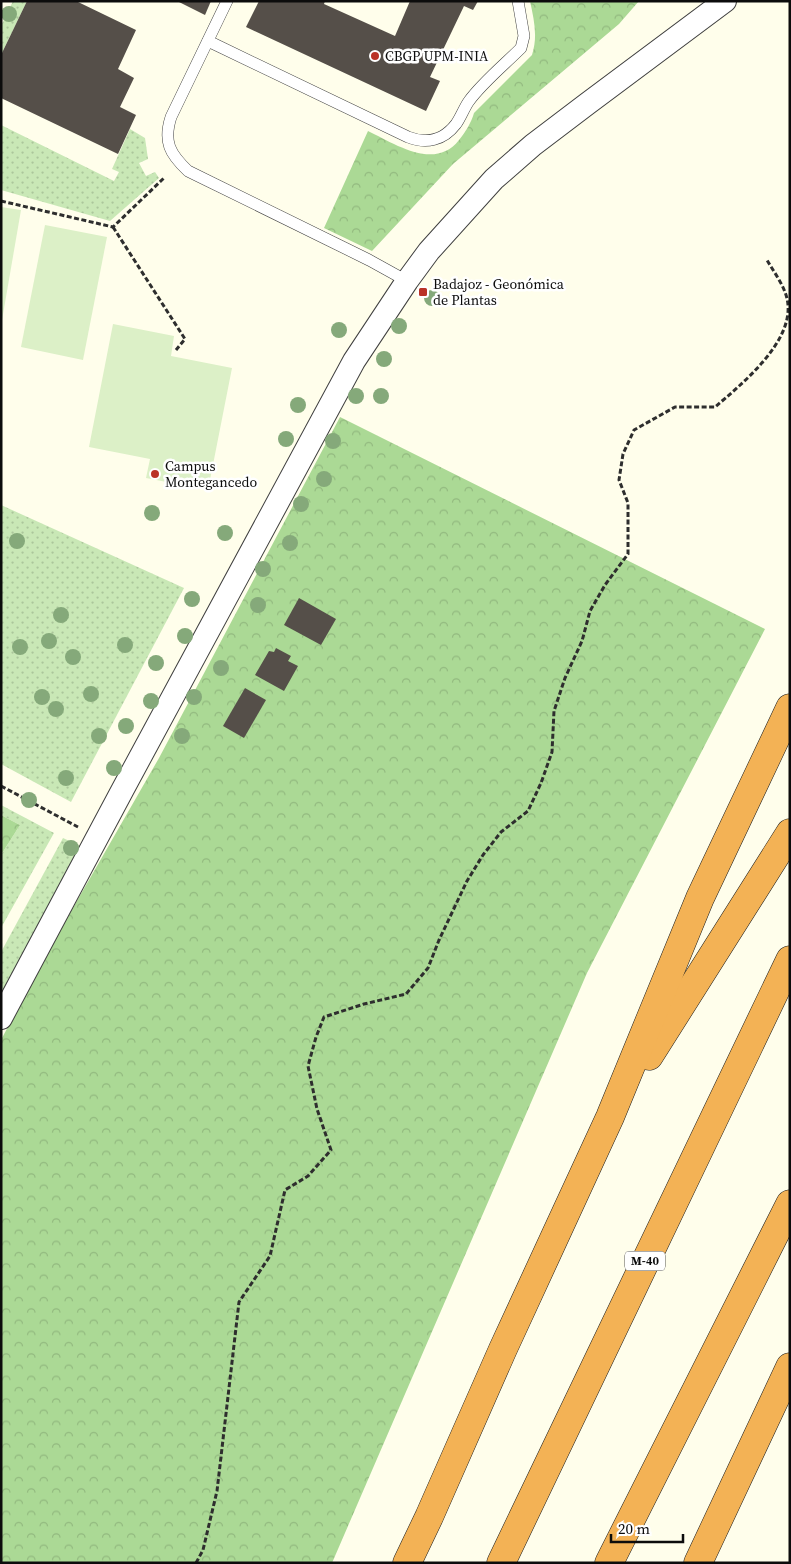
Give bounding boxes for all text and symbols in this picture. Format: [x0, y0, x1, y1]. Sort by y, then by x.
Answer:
place label: CBGP UPM-INIA [385, 46, 489, 66]
marker: CBGP UPM-INIA [369, 50, 381, 62]
place label: Badajoz - Geonómica de Plantas [433, 274, 565, 310]
marker: Badajoz - Geonómica de Plantas [417, 286, 429, 298]
place label: Campus Montegancedo [165, 456, 258, 492]
marker: Campus Montegancedo [149, 468, 161, 480]
road number: M-40 [625, 1252, 665, 1270]
scale bar [611, 1512, 684, 1544]
text: 20 m [618, 1518, 650, 1539]

